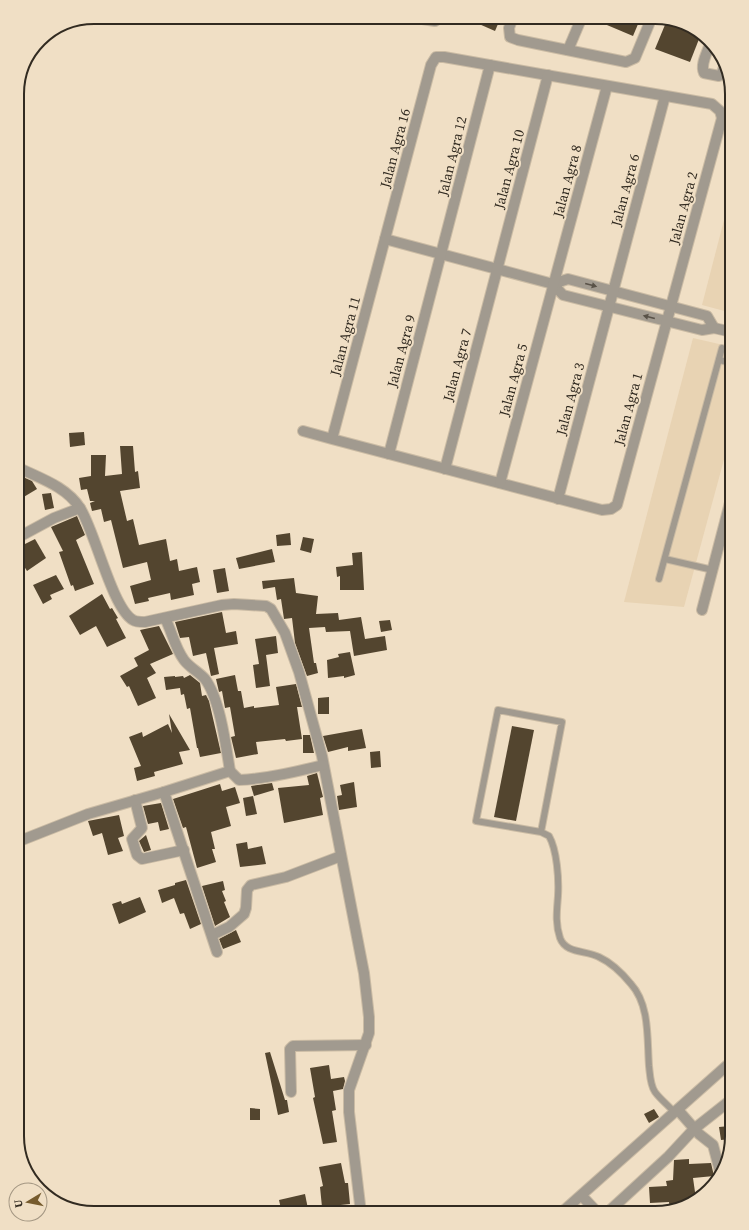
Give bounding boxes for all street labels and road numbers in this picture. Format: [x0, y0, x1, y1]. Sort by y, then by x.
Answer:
street label: Jalan Agra 16 [375, 106, 415, 191]
street label: Jalan Agra 12 [432, 114, 472, 199]
street label: Jalan Agra 10 [489, 127, 529, 212]
street label: Jalan Agra 8 [547, 142, 586, 221]
street label: Jalan Agra 6 [605, 151, 644, 230]
street label: Jalan Agra 2 [663, 169, 702, 248]
street label: Jalan Agra 11 [325, 294, 365, 379]
street label: Jalan Agra 9 [381, 312, 420, 391]
street label: Jalan Agra 7 [437, 326, 476, 405]
street label: Jalan Agra 5 [493, 341, 532, 420]
street label: Jalan Agra 3 [550, 360, 589, 439]
street label: Jalan Agra 1 [608, 370, 647, 449]

